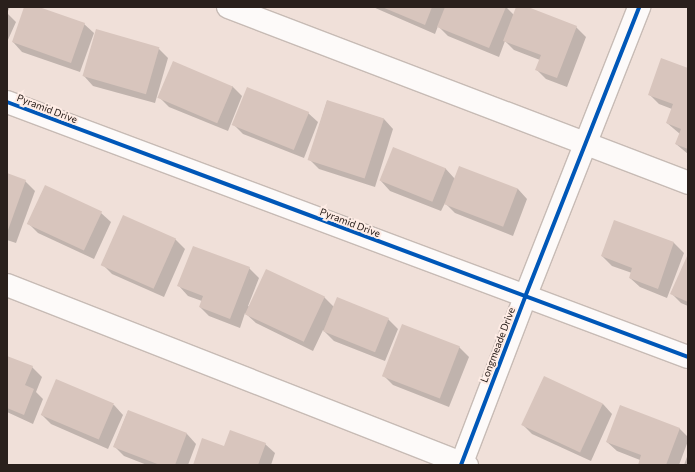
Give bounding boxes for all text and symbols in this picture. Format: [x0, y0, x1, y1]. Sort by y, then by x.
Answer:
street label: Pyramid Drive [15, 92, 79, 126]
street label: Pyramid Drive [318, 206, 382, 240]
street label: Longmeade Drive [478, 306, 518, 384]

